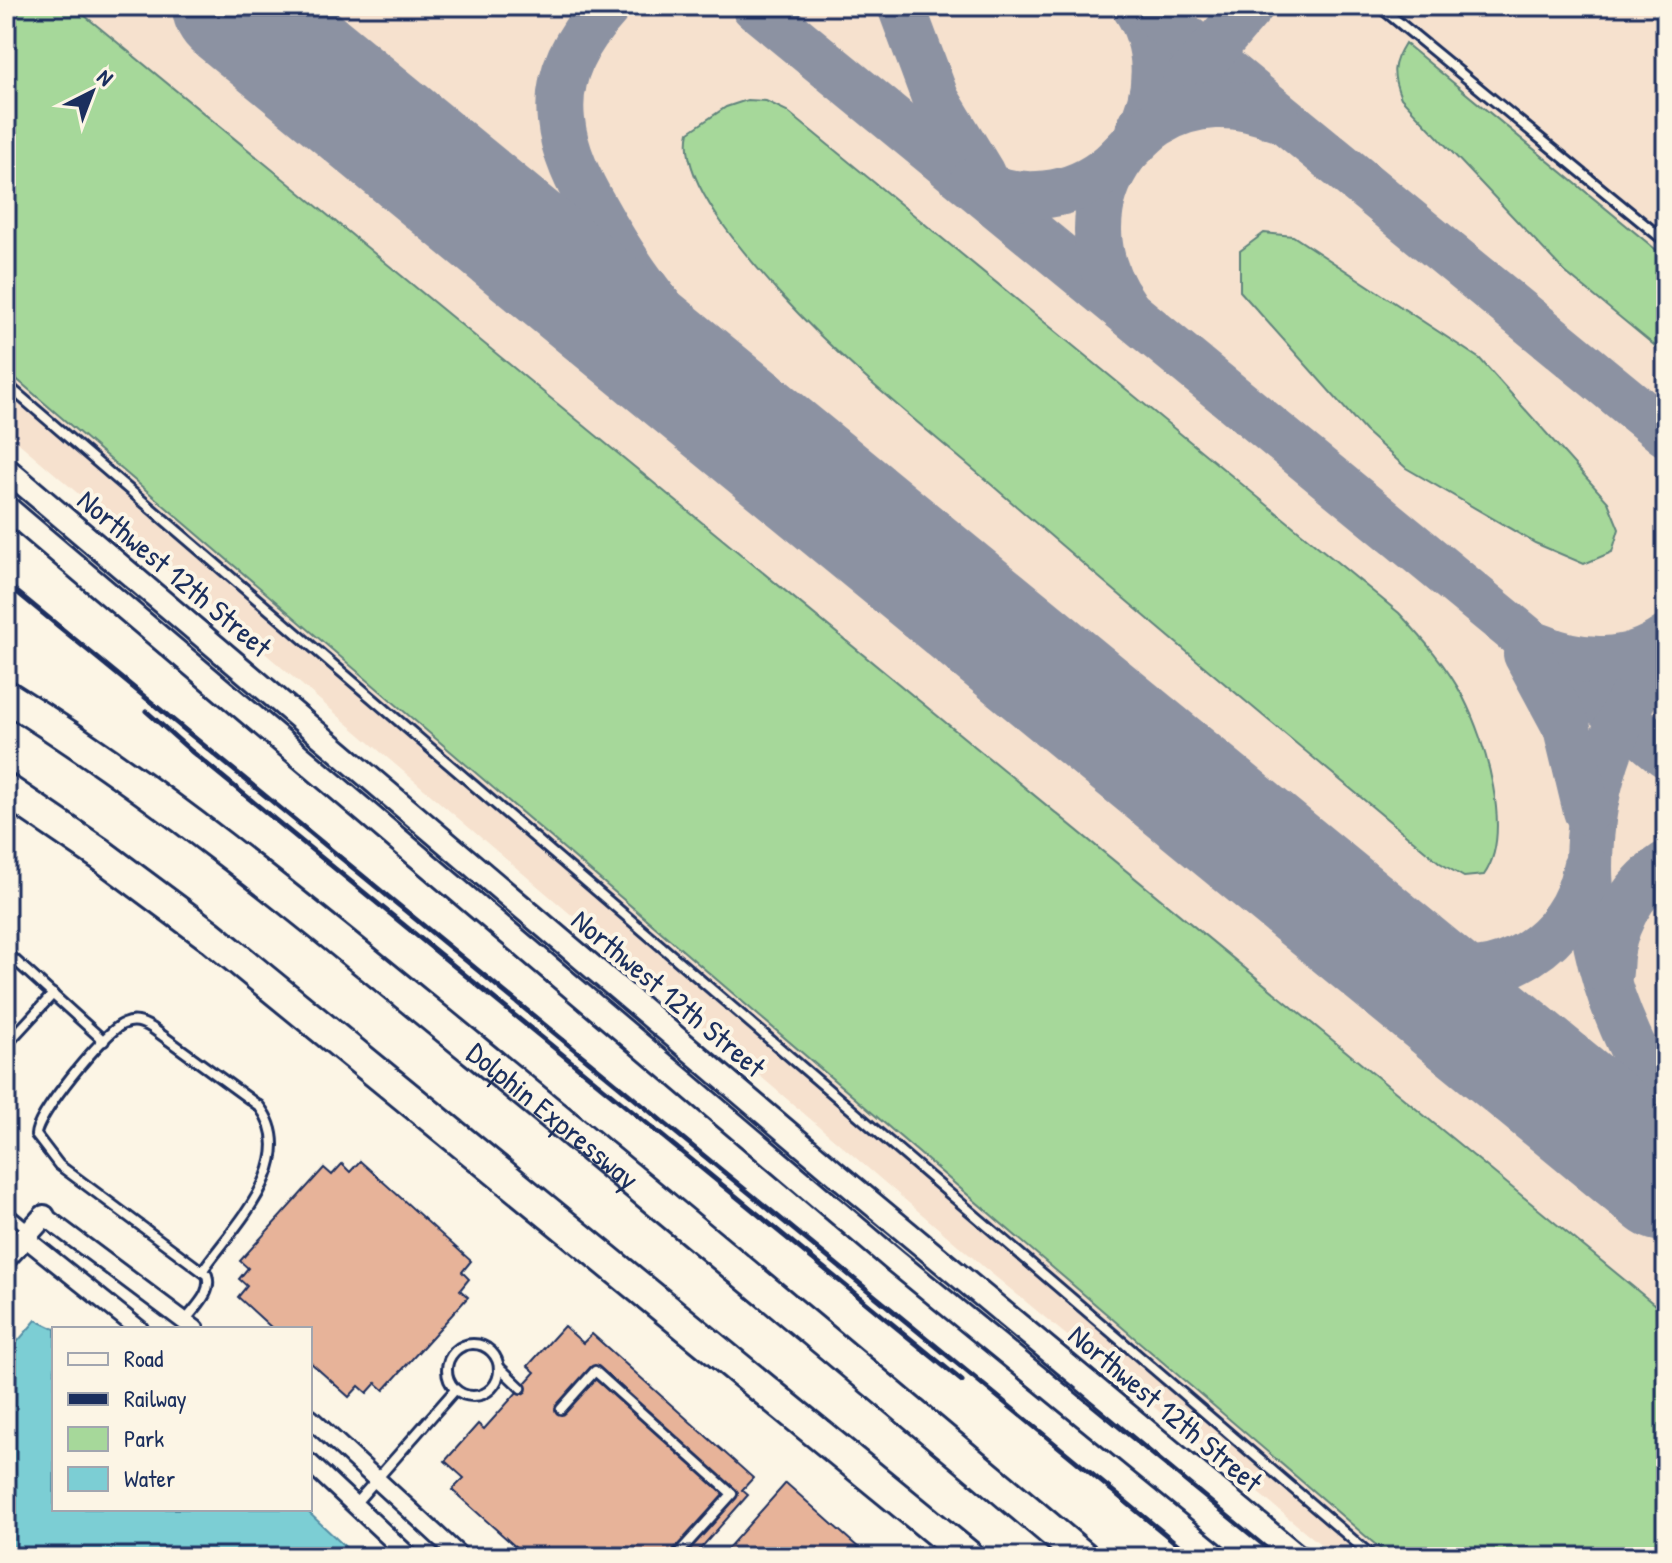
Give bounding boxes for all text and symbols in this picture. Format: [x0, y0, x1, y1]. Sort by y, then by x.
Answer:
north arrow [52, 52, 132, 132]
text: N [91, 62, 120, 92]
street label: Northwest 12th Street [70, 480, 281, 666]
street label: Northwest 12th Street [564, 900, 775, 1086]
street label: Dolphin Expressway [459, 1033, 648, 1198]
street label: Northwest 12th Street [1061, 1315, 1272, 1501]
legend [52, 1327, 312, 1511]
text: Road [124, 1342, 163, 1374]
text: Railway [124, 1382, 187, 1414]
text: Park [124, 1422, 164, 1454]
text: Water [124, 1462, 175, 1494]

